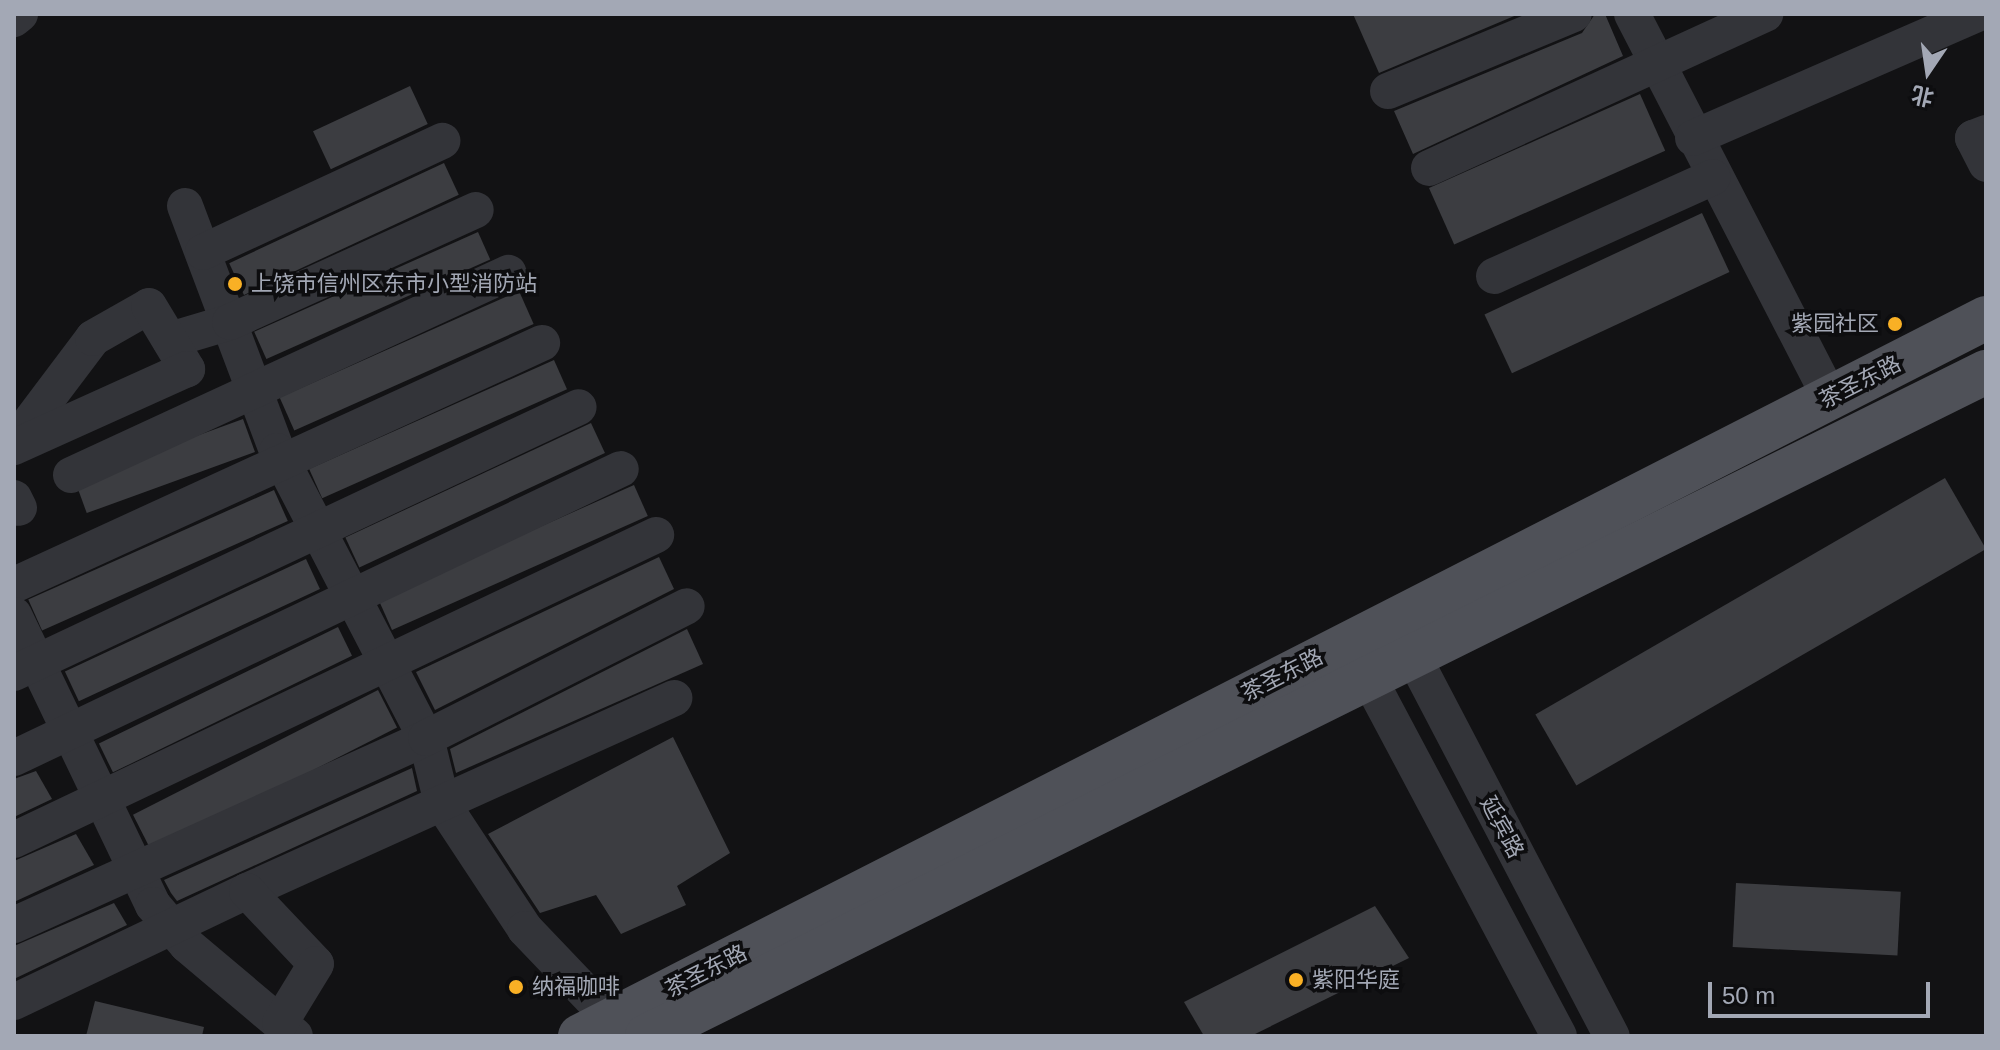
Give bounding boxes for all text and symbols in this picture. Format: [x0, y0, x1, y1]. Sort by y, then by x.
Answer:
north arrow [1888, 32, 1968, 112]
text: 北 [1909, 81, 1936, 111]
place label: 上饶市信州区东市小型消防站 [251, 271, 537, 297]
marker: 上饶市信州区东市小型消防站 [226, 275, 244, 293]
place label: 紫园社区 [1791, 311, 1879, 337]
marker: 紫园社区 [1886, 315, 1904, 333]
street label: 茶圣东路 [1815, 350, 1905, 414]
street label: 茶圣东路 [1237, 643, 1327, 707]
street label: 延宾路 [1475, 792, 1529, 862]
street label: 茶圣东路 [661, 939, 751, 1003]
scale bar [1712, 966, 1934, 1016]
place label: 紫阳华庭 [1312, 967, 1400, 993]
marker: 紫阳华庭 [1287, 971, 1305, 989]
place label: 纳福咖啡 [532, 974, 620, 1000]
marker: 纳福咖啡 [507, 978, 525, 996]
text: 50 m [1722, 982, 1775, 1009]

